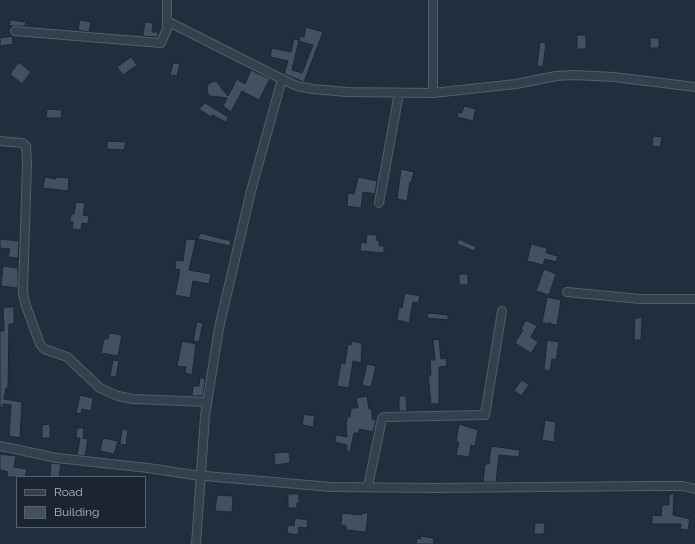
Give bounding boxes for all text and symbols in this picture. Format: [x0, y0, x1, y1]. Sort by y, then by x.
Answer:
legend [16, 476, 146, 528]
text: Road [54, 485, 83, 499]
text: Building [54, 505, 100, 519]

